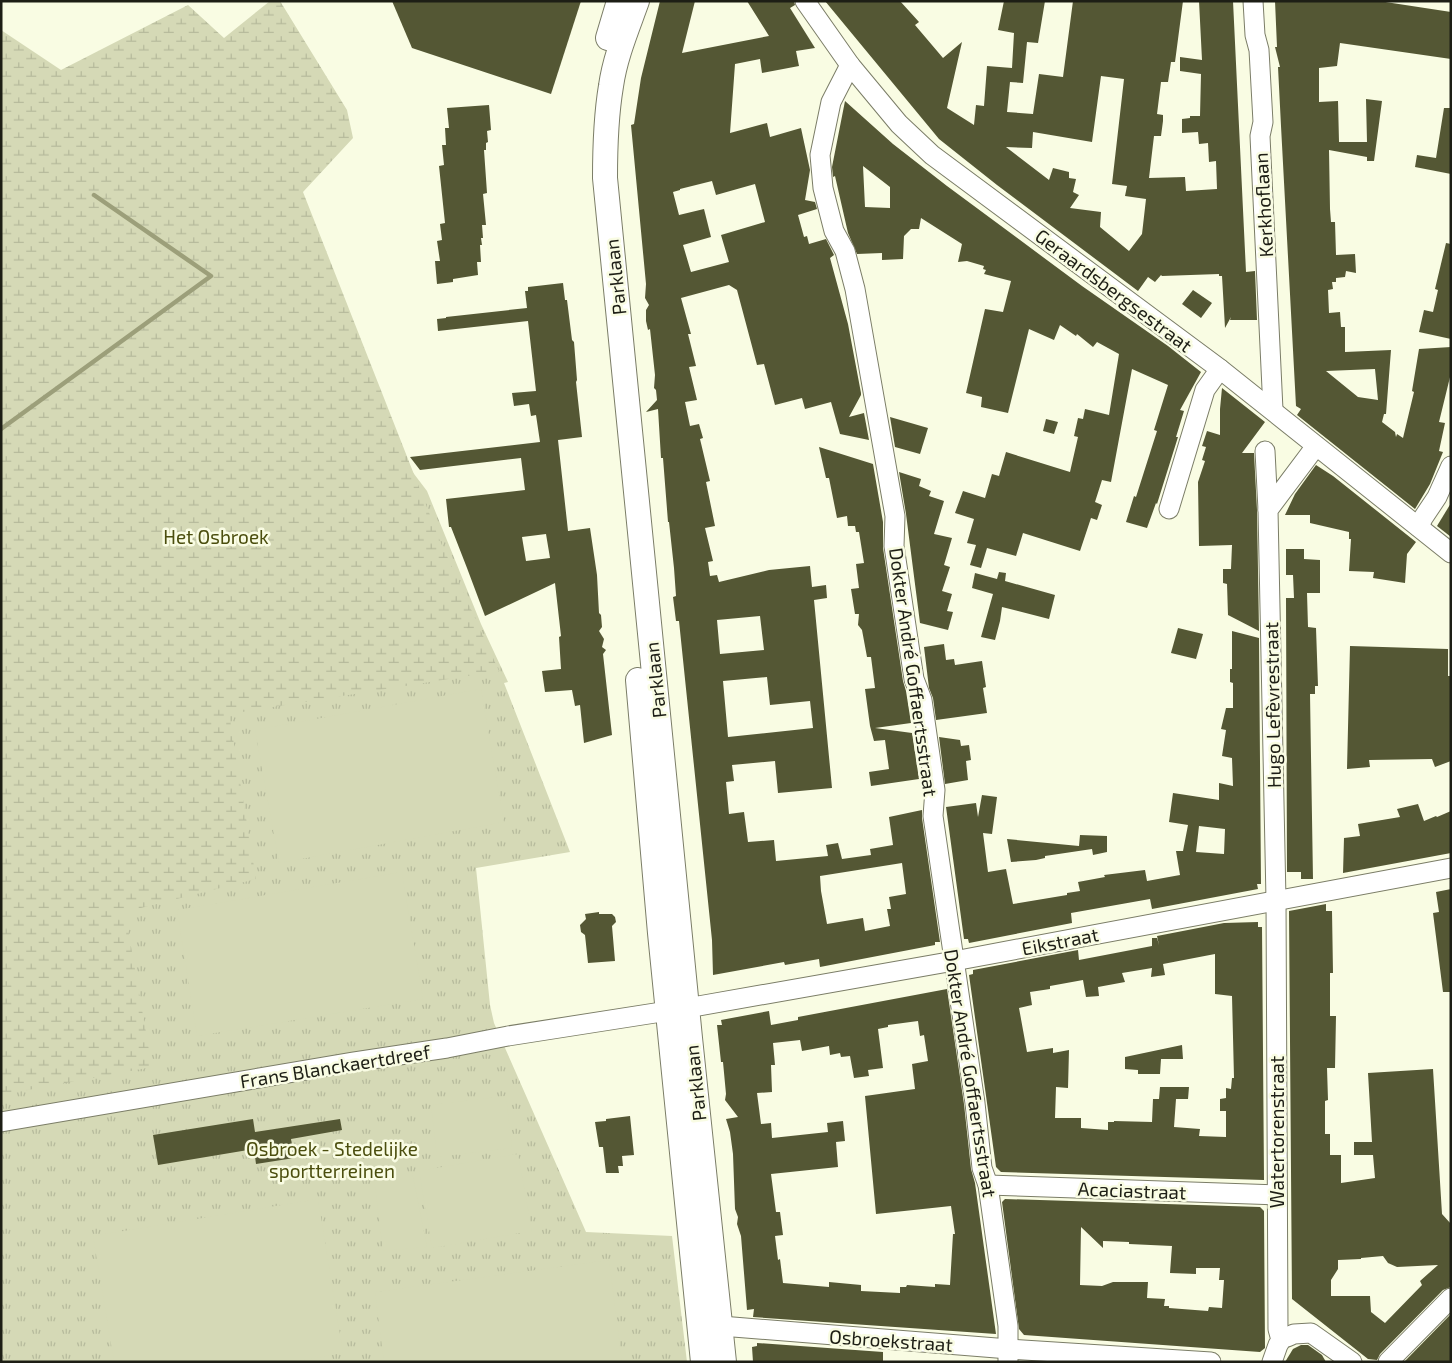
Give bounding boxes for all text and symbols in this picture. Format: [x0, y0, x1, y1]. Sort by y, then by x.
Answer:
street label: Kerkhoflaan [1249, 152, 1277, 258]
street label: Geraardsbergsestraat [1031, 224, 1197, 356]
street label: Parklaan [600, 238, 630, 316]
park label: Het Osbroek [163, 525, 269, 548]
street label: Dokter André Goffaertsstraat [885, 546, 943, 798]
street label: Hugo Lefèvrestraat [1259, 622, 1285, 788]
street label: Parklaan [640, 641, 670, 719]
street label: Eikstraat [1020, 922, 1100, 960]
street label: Dokter André Goffaertsstraat [940, 947, 1002, 1199]
street label: Frans Blanckaertdreef [238, 1039, 432, 1092]
street label: Parklaan [680, 1044, 710, 1122]
street label: Watertorenstraat [1265, 1056, 1288, 1208]
park label: Osbroek - Stedelijke sportterreinen [246, 1137, 418, 1182]
street label: Acaciastraat [1077, 1177, 1187, 1203]
street label: Osbroekstraat [828, 1324, 954, 1356]

